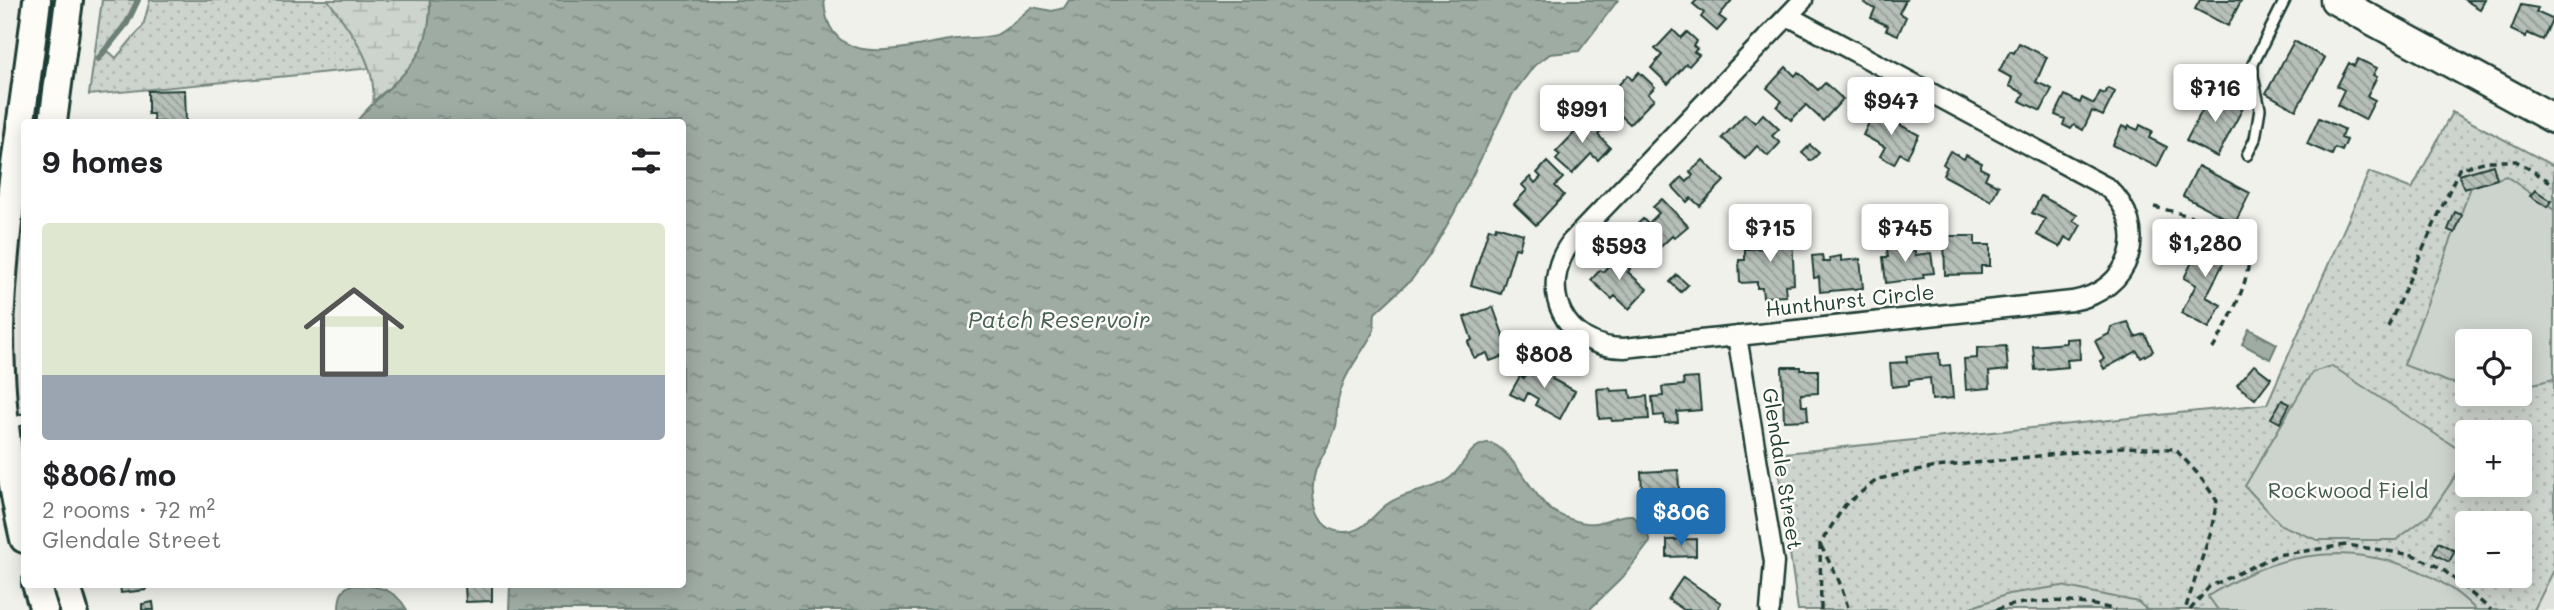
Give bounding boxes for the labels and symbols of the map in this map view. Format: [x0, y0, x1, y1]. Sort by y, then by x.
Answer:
pin: $716 [2174, 64, 2256, 124]
pin: $947 [1850, 78, 1932, 137]
pin: $991 [1541, 86, 1623, 145]
pin: $715 [1729, 204, 1811, 264]
pin: $745 [1864, 204, 1946, 264]
pin: $1,280 [2148, 219, 2262, 279]
pin: $593 [1578, 222, 1660, 282]
street label: Hunthurst Circle [1764, 277, 1936, 322]
water label: Patch Reservoir [968, 304, 1150, 334]
pin: $808 [1503, 330, 1585, 390]
street label: Glendale Street [1757, 386, 1810, 552]
park label: Rockwood Field [2268, 476, 2428, 503]
pin: $806 [1640, 489, 1722, 548]

